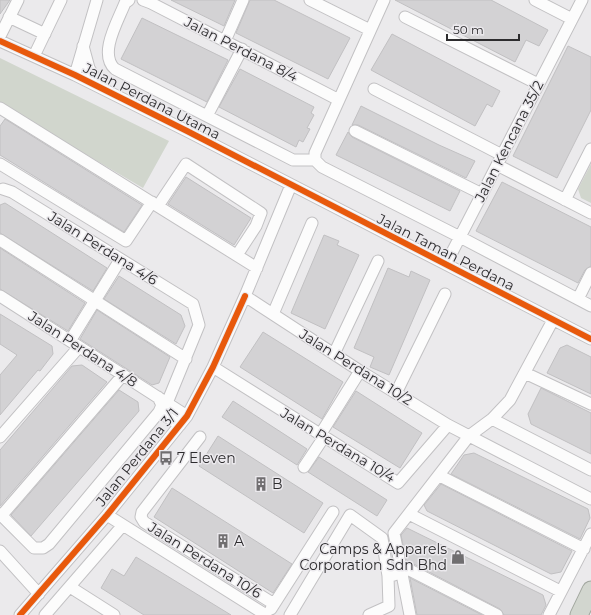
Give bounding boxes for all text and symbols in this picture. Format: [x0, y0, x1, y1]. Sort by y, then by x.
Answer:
street label: Jalan Perdana 8/4 [180, 12, 302, 86]
scale bar [447, 16, 519, 42]
text: 50 m [453, 22, 484, 37]
street label: Jalan Perdana Utama [80, 58, 223, 143]
street label: Jalan Kencana 35/2 [470, 77, 547, 206]
street label: Jalan Perdana 4/6 [44, 206, 162, 289]
street label: Jalan Taman Perdana [373, 209, 518, 294]
street label: Jalan Perdana 4/8 [24, 307, 141, 391]
street label: Jalan Perdana 10/2 [295, 324, 416, 409]
street label: Jalan Perdana 10/4 [277, 403, 399, 487]
street label: Jalan Perdana 3/1 [91, 404, 182, 511]
place label: 7 Eleven [177, 449, 236, 467]
bus stop icon: 7 Eleven [158, 450, 174, 466]
place label: B [272, 475, 283, 493]
building icon: B [253, 476, 269, 492]
street label: Jalan Perdana 10/6 [144, 517, 265, 602]
place label: A [234, 532, 245, 550]
building icon: A [215, 533, 231, 549]
place label: Camps & Apparels Corporation Sdn Bhd [299, 540, 447, 574]
shop icon: Camps & Apparels Corporation Sdn Bhd [450, 549, 466, 565]

